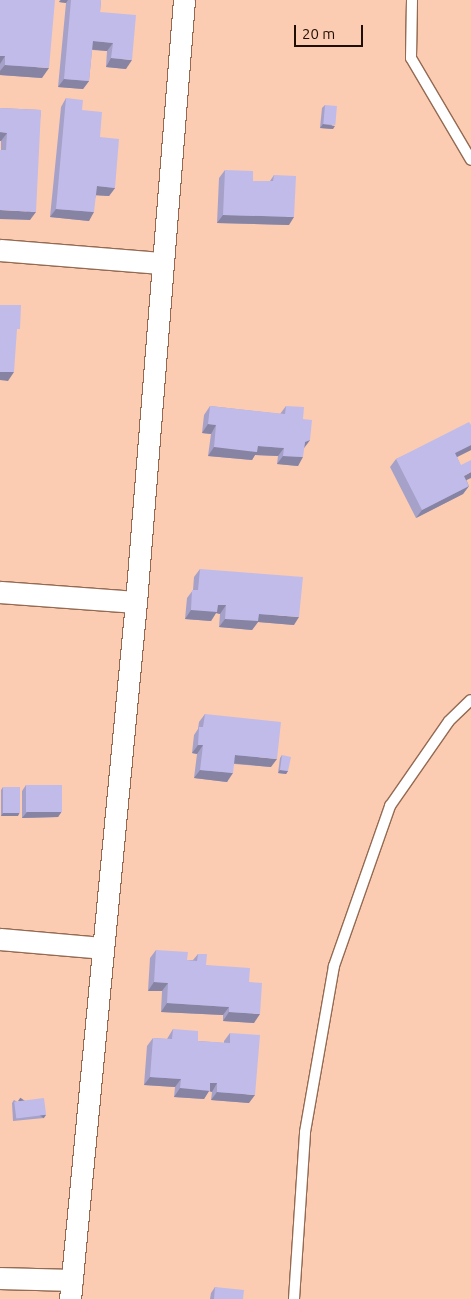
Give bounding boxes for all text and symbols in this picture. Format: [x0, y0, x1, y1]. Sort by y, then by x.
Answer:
scale bar [296, 15, 365, 47]
text: 20 m [302, 25, 335, 42]

